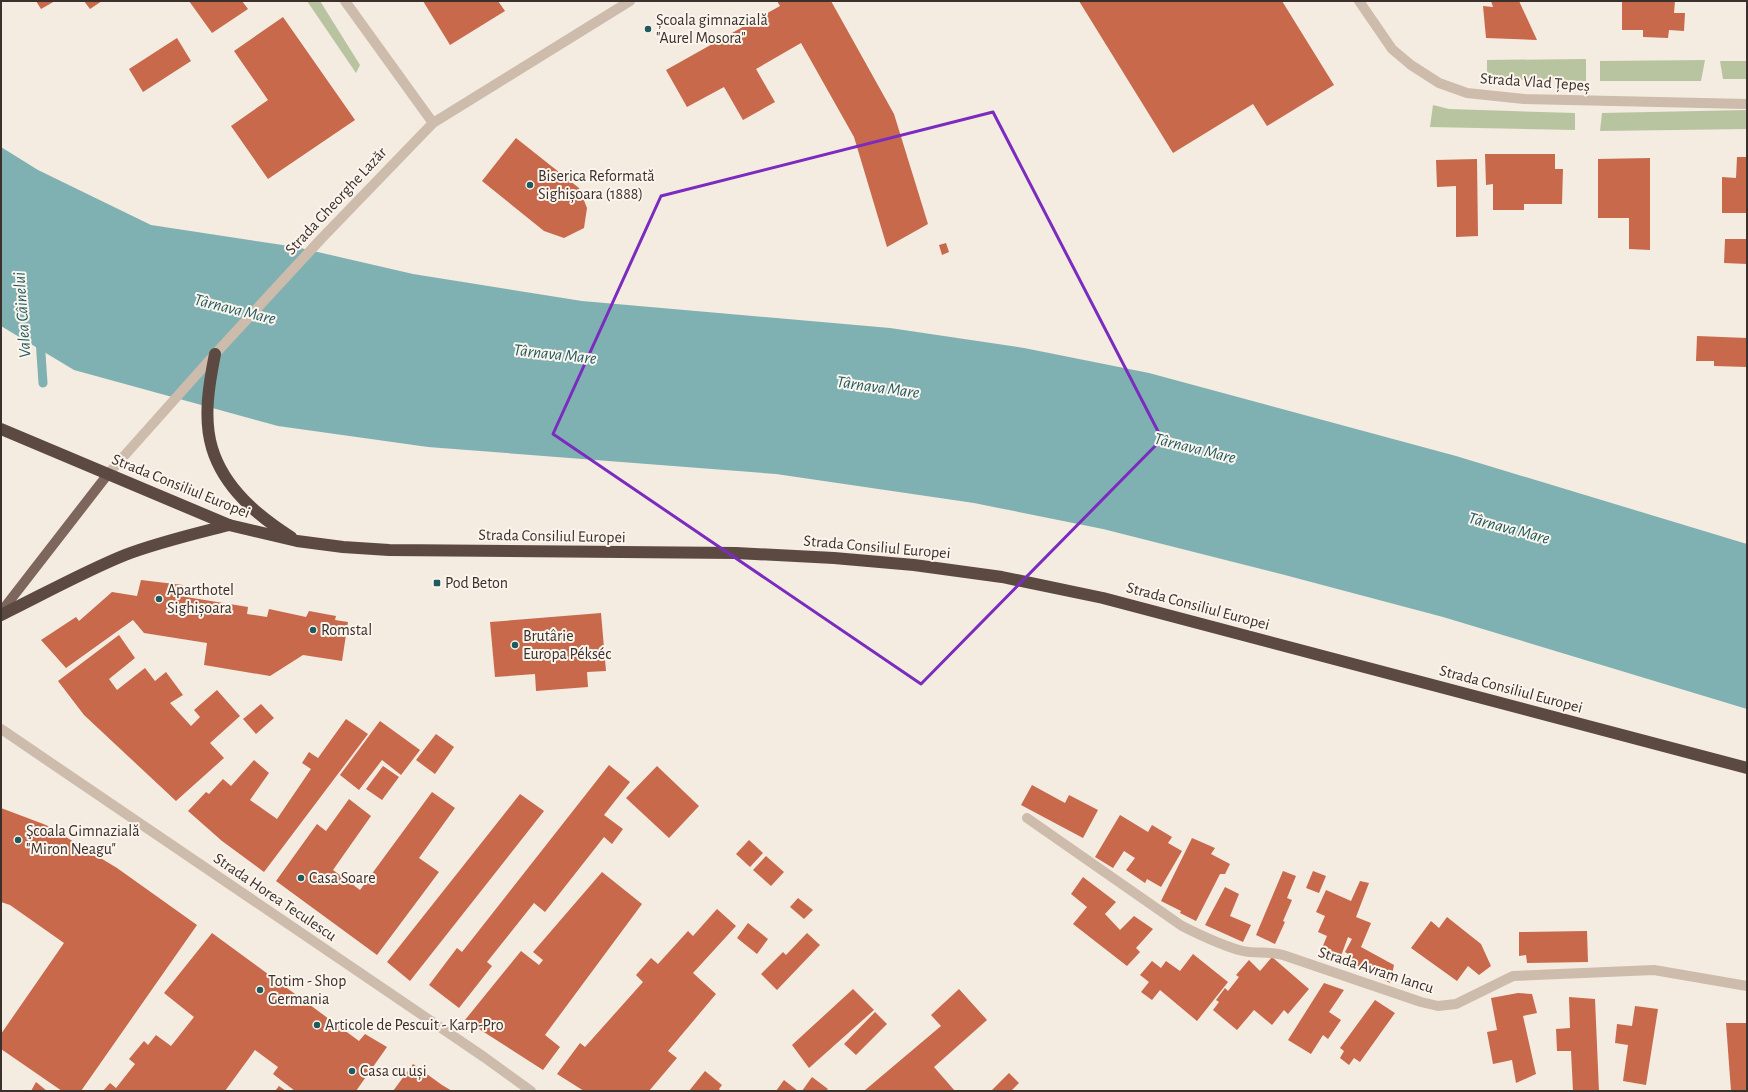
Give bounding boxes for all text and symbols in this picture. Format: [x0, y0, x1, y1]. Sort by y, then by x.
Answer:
place label: Școala gimnazială "Aurel Mosora" [656, 12, 768, 46]
marker: Școala gimnazială "Aurel Mosora" [643, 24, 653, 34]
street label: Strada Vlad Țepeș [1479, 70, 1591, 96]
street label: Strada Gheorghe Lazăr [282, 144, 390, 258]
place label: Biserica Reformată Sighișoara (1888) [538, 168, 655, 204]
marker: Biserica Reformată Sighișoara (1888) [525, 180, 535, 190]
water label: Valea Câinelui [11, 271, 33, 358]
water label: Târnava Mare [192, 291, 278, 327]
water label: Târnava Mare [513, 341, 597, 367]
water label: Târnava Mare [836, 373, 920, 401]
water label: Târnava Mare [1152, 430, 1238, 466]
street label: Strada Consiliul Europei [110, 451, 252, 521]
water label: Târnava Mare [1467, 509, 1551, 547]
street label: Strada Consiliul Europei [478, 527, 626, 545]
street label: Strada Consiliul Europei [803, 533, 951, 561]
place label: Pod Beton [445, 575, 508, 591]
marker: Pod Beton [432, 578, 442, 588]
street label: Strada Consiliul Europei [1125, 579, 1271, 633]
place label: Aparthotel Sighișoara [167, 582, 234, 618]
marker: Aparthotel Sighișoara [154, 594, 164, 604]
place label: Romstal [321, 622, 372, 638]
marker: Romstal [308, 625, 318, 635]
place label: Brutârie Europa Pékséc [523, 628, 611, 662]
marker: Brutârie Europa Pékséc [510, 640, 520, 650]
street label: Strada Consiliul Europei [1438, 662, 1584, 716]
place label: Şcoala Gimnazială "Miron Neagu" [26, 823, 140, 857]
marker: Şcoala Gimnazială "Miron Neagu" [13, 835, 23, 845]
street label: Strada Horea Teculescu [211, 850, 339, 944]
place label: Casa Soare [309, 870, 376, 886]
marker: Casa Soare [296, 873, 306, 883]
street label: Strada Avram Iancu [1316, 944, 1436, 996]
place label: Totim - Shop Germania [268, 973, 346, 1007]
marker: Totim - Shop Germania [255, 985, 265, 995]
place label: Articole de Pescuit - Karp-Pro [325, 1017, 504, 1033]
marker: Articole de Pescuit - Karp-Pro [312, 1020, 322, 1030]
place label: Casa cu uși [360, 1063, 427, 1081]
marker: Casa cu uși [347, 1066, 357, 1076]

